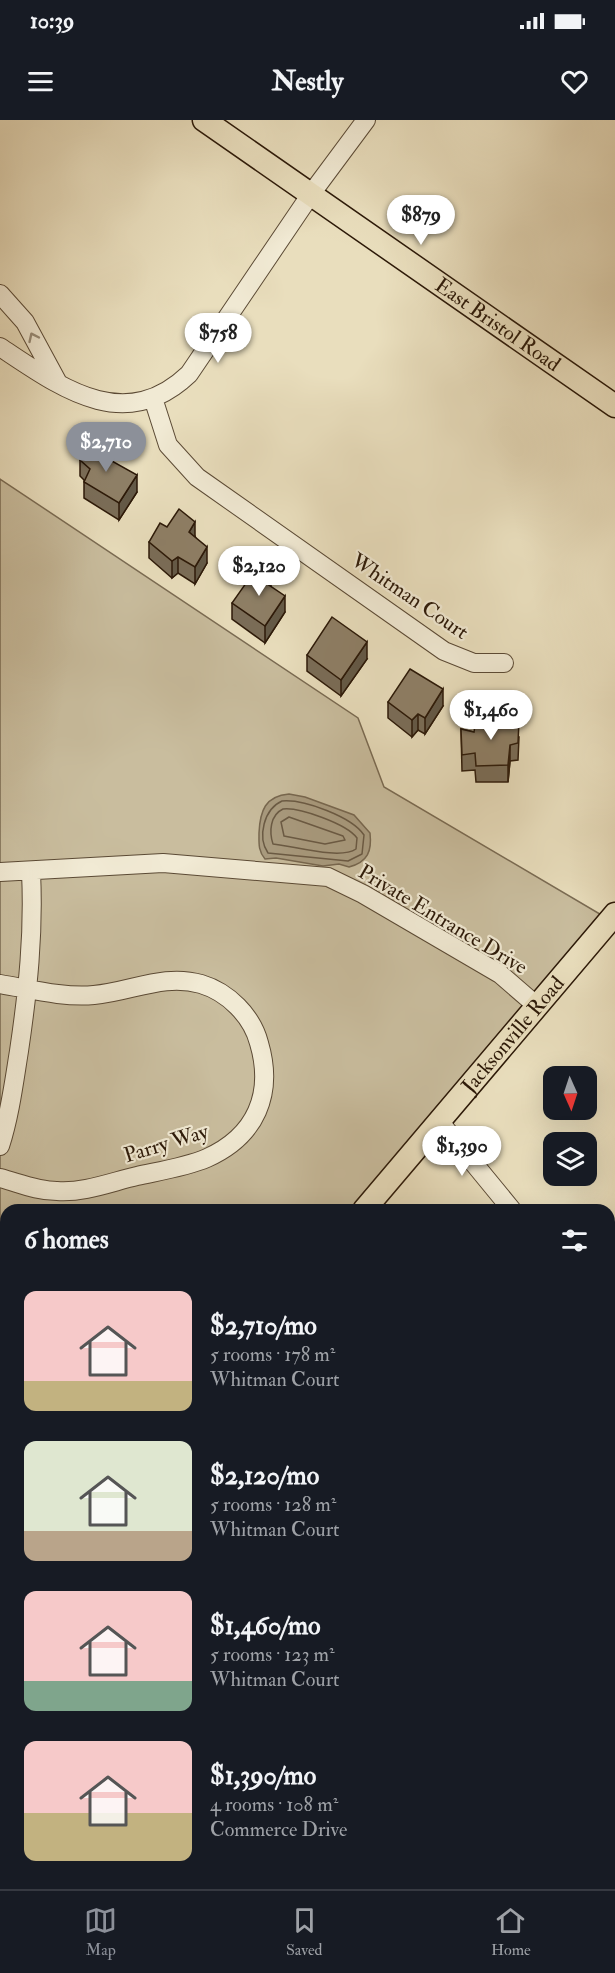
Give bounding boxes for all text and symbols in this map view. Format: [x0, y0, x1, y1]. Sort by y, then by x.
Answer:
text: 10:39 [30, 7, 74, 35]
icon: menu [24, 65, 57, 98]
text: Nestly [272, 65, 343, 98]
icon: heart [558, 65, 591, 98]
pin: $879 [385, 195, 457, 246]
text: $879 [401, 202, 441, 227]
street label: East Bristol Road [430, 272, 566, 378]
pin: $758 [182, 313, 254, 364]
text: $758 [199, 320, 237, 345]
one-way arrow [28, 332, 40, 343]
pin: $2,710 [57, 422, 155, 473]
text: $2,710 [80, 429, 132, 454]
pin: $2,120 [210, 546, 308, 597]
street label: Whitman Court [345, 547, 474, 646]
text: $2,120 [232, 553, 286, 578]
pin: $1,460 [442, 690, 540, 741]
text: $1,460 [464, 697, 518, 722]
street label: Private Entrance Drive [353, 858, 532, 981]
street label: Jacksonville Road [455, 970, 571, 1100]
north arrow [543, 1066, 597, 1120]
map controls [543, 1066, 597, 1186]
street label: Parry Way [121, 1118, 212, 1169]
pin: $1,390 [413, 1126, 511, 1177]
button: layers [543, 1132, 597, 1186]
text: $1,390 [436, 1133, 488, 1158]
text: 6 homes [24, 1224, 109, 1256]
icon: filters [558, 1224, 591, 1257]
text: $2,710/mo [210, 1310, 317, 1342]
icon: home [72, 1315, 144, 1387]
text: 5 rooms · 178 m² [210, 1342, 335, 1367]
text: Whitman Court [210, 1367, 340, 1392]
text: $2,120/mo [210, 1460, 319, 1492]
icon: home [72, 1465, 144, 1537]
text: 5 rooms · 128 m² [210, 1492, 336, 1517]
text: Whitman Court [210, 1517, 340, 1542]
text: $1,460/mo [210, 1610, 321, 1642]
icon: home [72, 1615, 144, 1687]
text: 5 rooms · 123 m² [210, 1642, 335, 1667]
text: Whitman Court [210, 1667, 340, 1692]
text: $1,390/mo [210, 1760, 316, 1792]
icon: home [72, 1765, 144, 1837]
text: 4 rooms · 108 m² [210, 1792, 338, 1817]
text: Commerce Drive [210, 1817, 347, 1842]
tab: Map [84, 1904, 117, 1960]
tab: Saved [286, 1904, 322, 1960]
tab: Home [491, 1904, 531, 1960]

